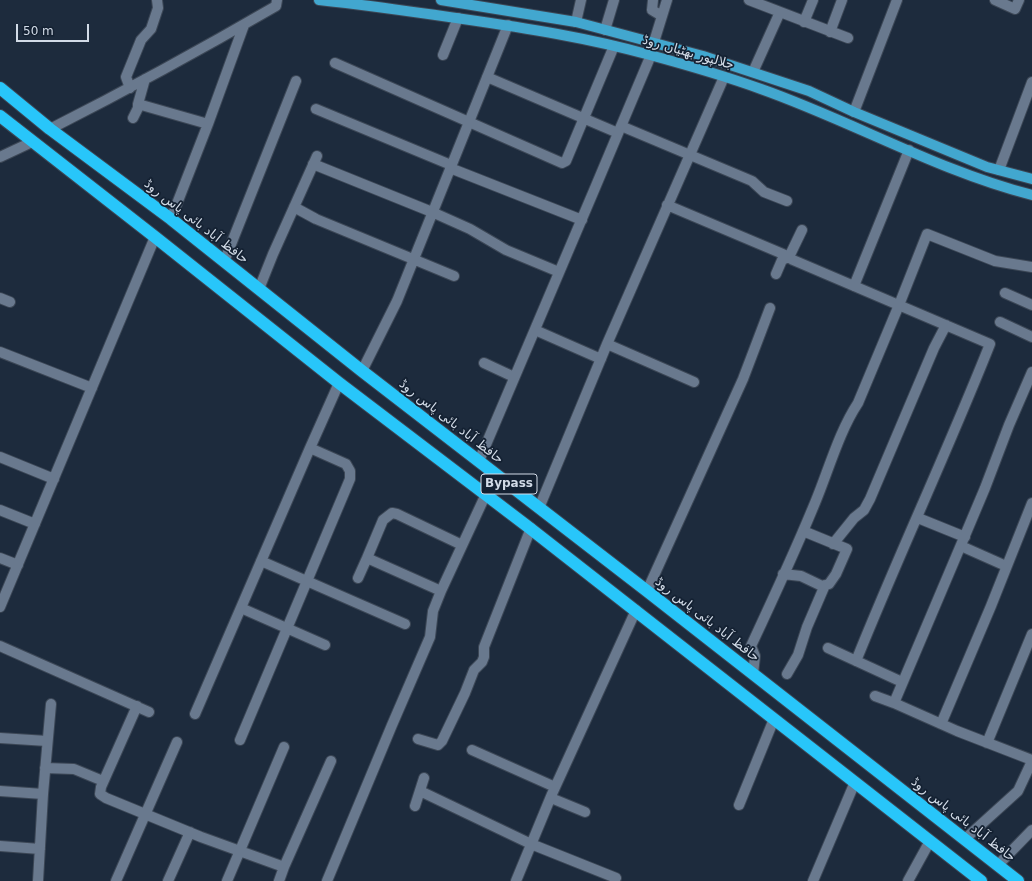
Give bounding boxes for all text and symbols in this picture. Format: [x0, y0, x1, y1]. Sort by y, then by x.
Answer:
scale bar [18, 16, 91, 42]
text: 50 m [23, 24, 54, 38]
street label: جلالپور بھٹیاں روڈ [641, 33, 735, 73]
street label: حافظ آباد بائی پاس روڈ [141, 176, 251, 268]
street label: حافظ آباد بائی پاس روڈ [396, 376, 506, 468]
road number: Bypass [481, 474, 537, 494]
street label: حافظ آباد بائی پاس روڈ [652, 574, 762, 666]
street label: حافظ آباد بائی پاس روڈ [908, 774, 1018, 866]

